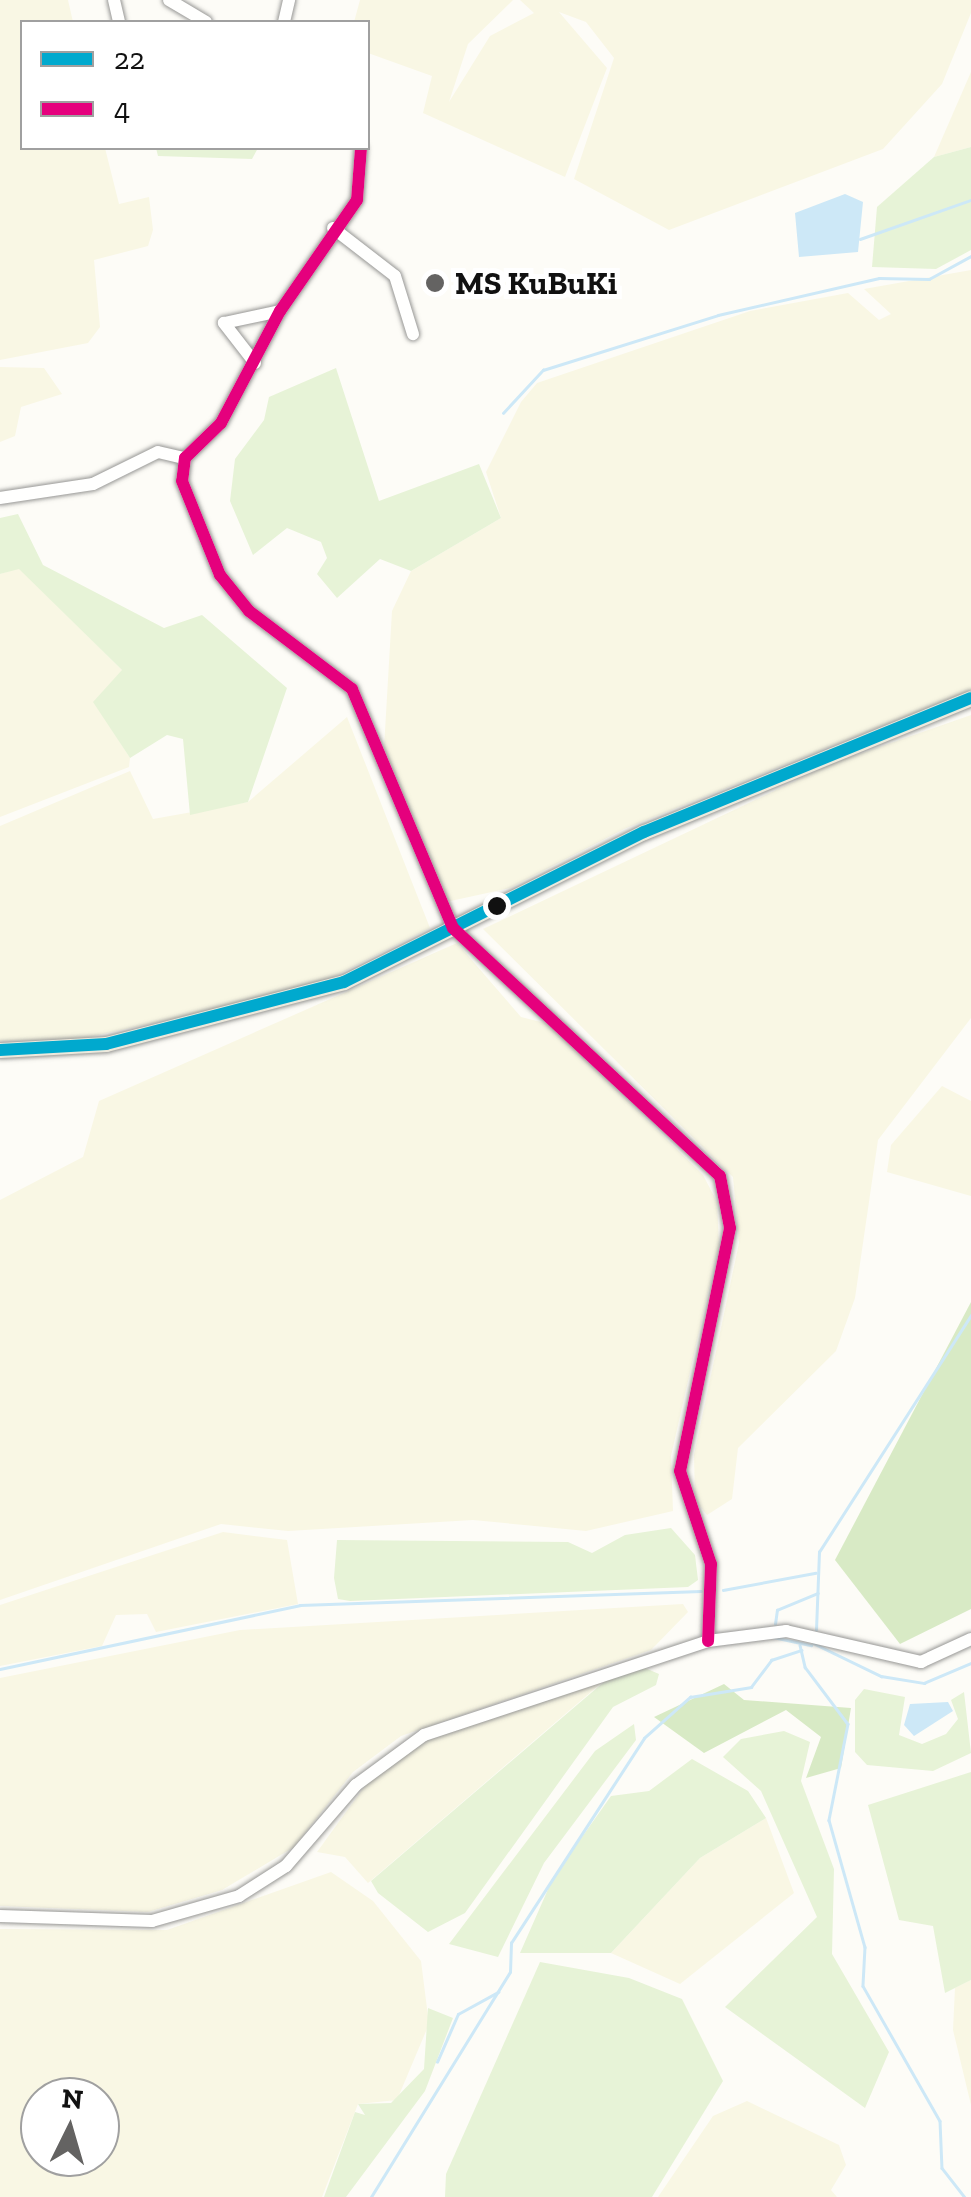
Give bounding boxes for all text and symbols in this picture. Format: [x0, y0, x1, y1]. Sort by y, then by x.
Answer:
legend [20, 20, 370, 150]
text: 22 [114, 41, 145, 77]
text: 4 [114, 91, 130, 127]
place label: MS KuBuKi [455, 264, 617, 302]
marker: MS KuBuKi [424, 272, 446, 294]
unlabelled marker [487, 896, 507, 916]
north arrow [20, 2077, 120, 2177]
text: N [60, 2081, 85, 2116]

